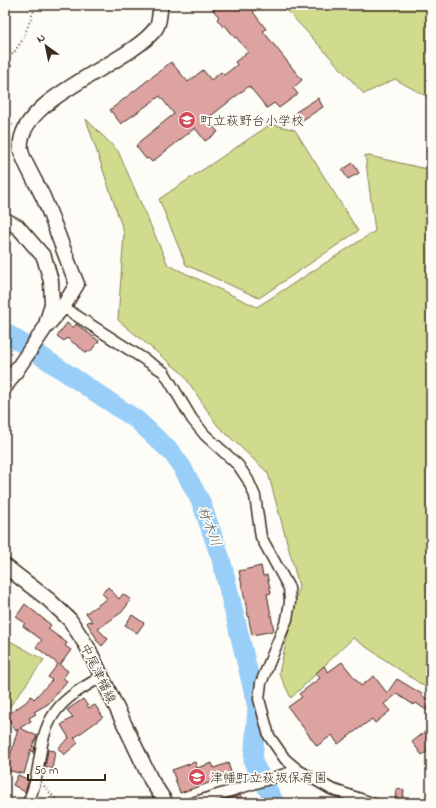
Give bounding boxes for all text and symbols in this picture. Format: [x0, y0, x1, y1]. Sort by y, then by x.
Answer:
north arrow [26, 26, 66, 66]
text: N [34, 30, 49, 47]
school or university icon: 町立萩野台小学校 [177, 110, 197, 130]
place label: 町立萩野台小学校 [200, 112, 304, 131]
water label: 材木川 [192, 503, 226, 550]
street label: 中尾津幡線 [75, 640, 121, 708]
scale bar [28, 756, 105, 782]
text: 50 m [34, 762, 58, 780]
school or university icon: 津幡町立萩坂保育園 [187, 767, 207, 787]
place label: 津幡町立萩坂保育園 [210, 769, 327, 788]

